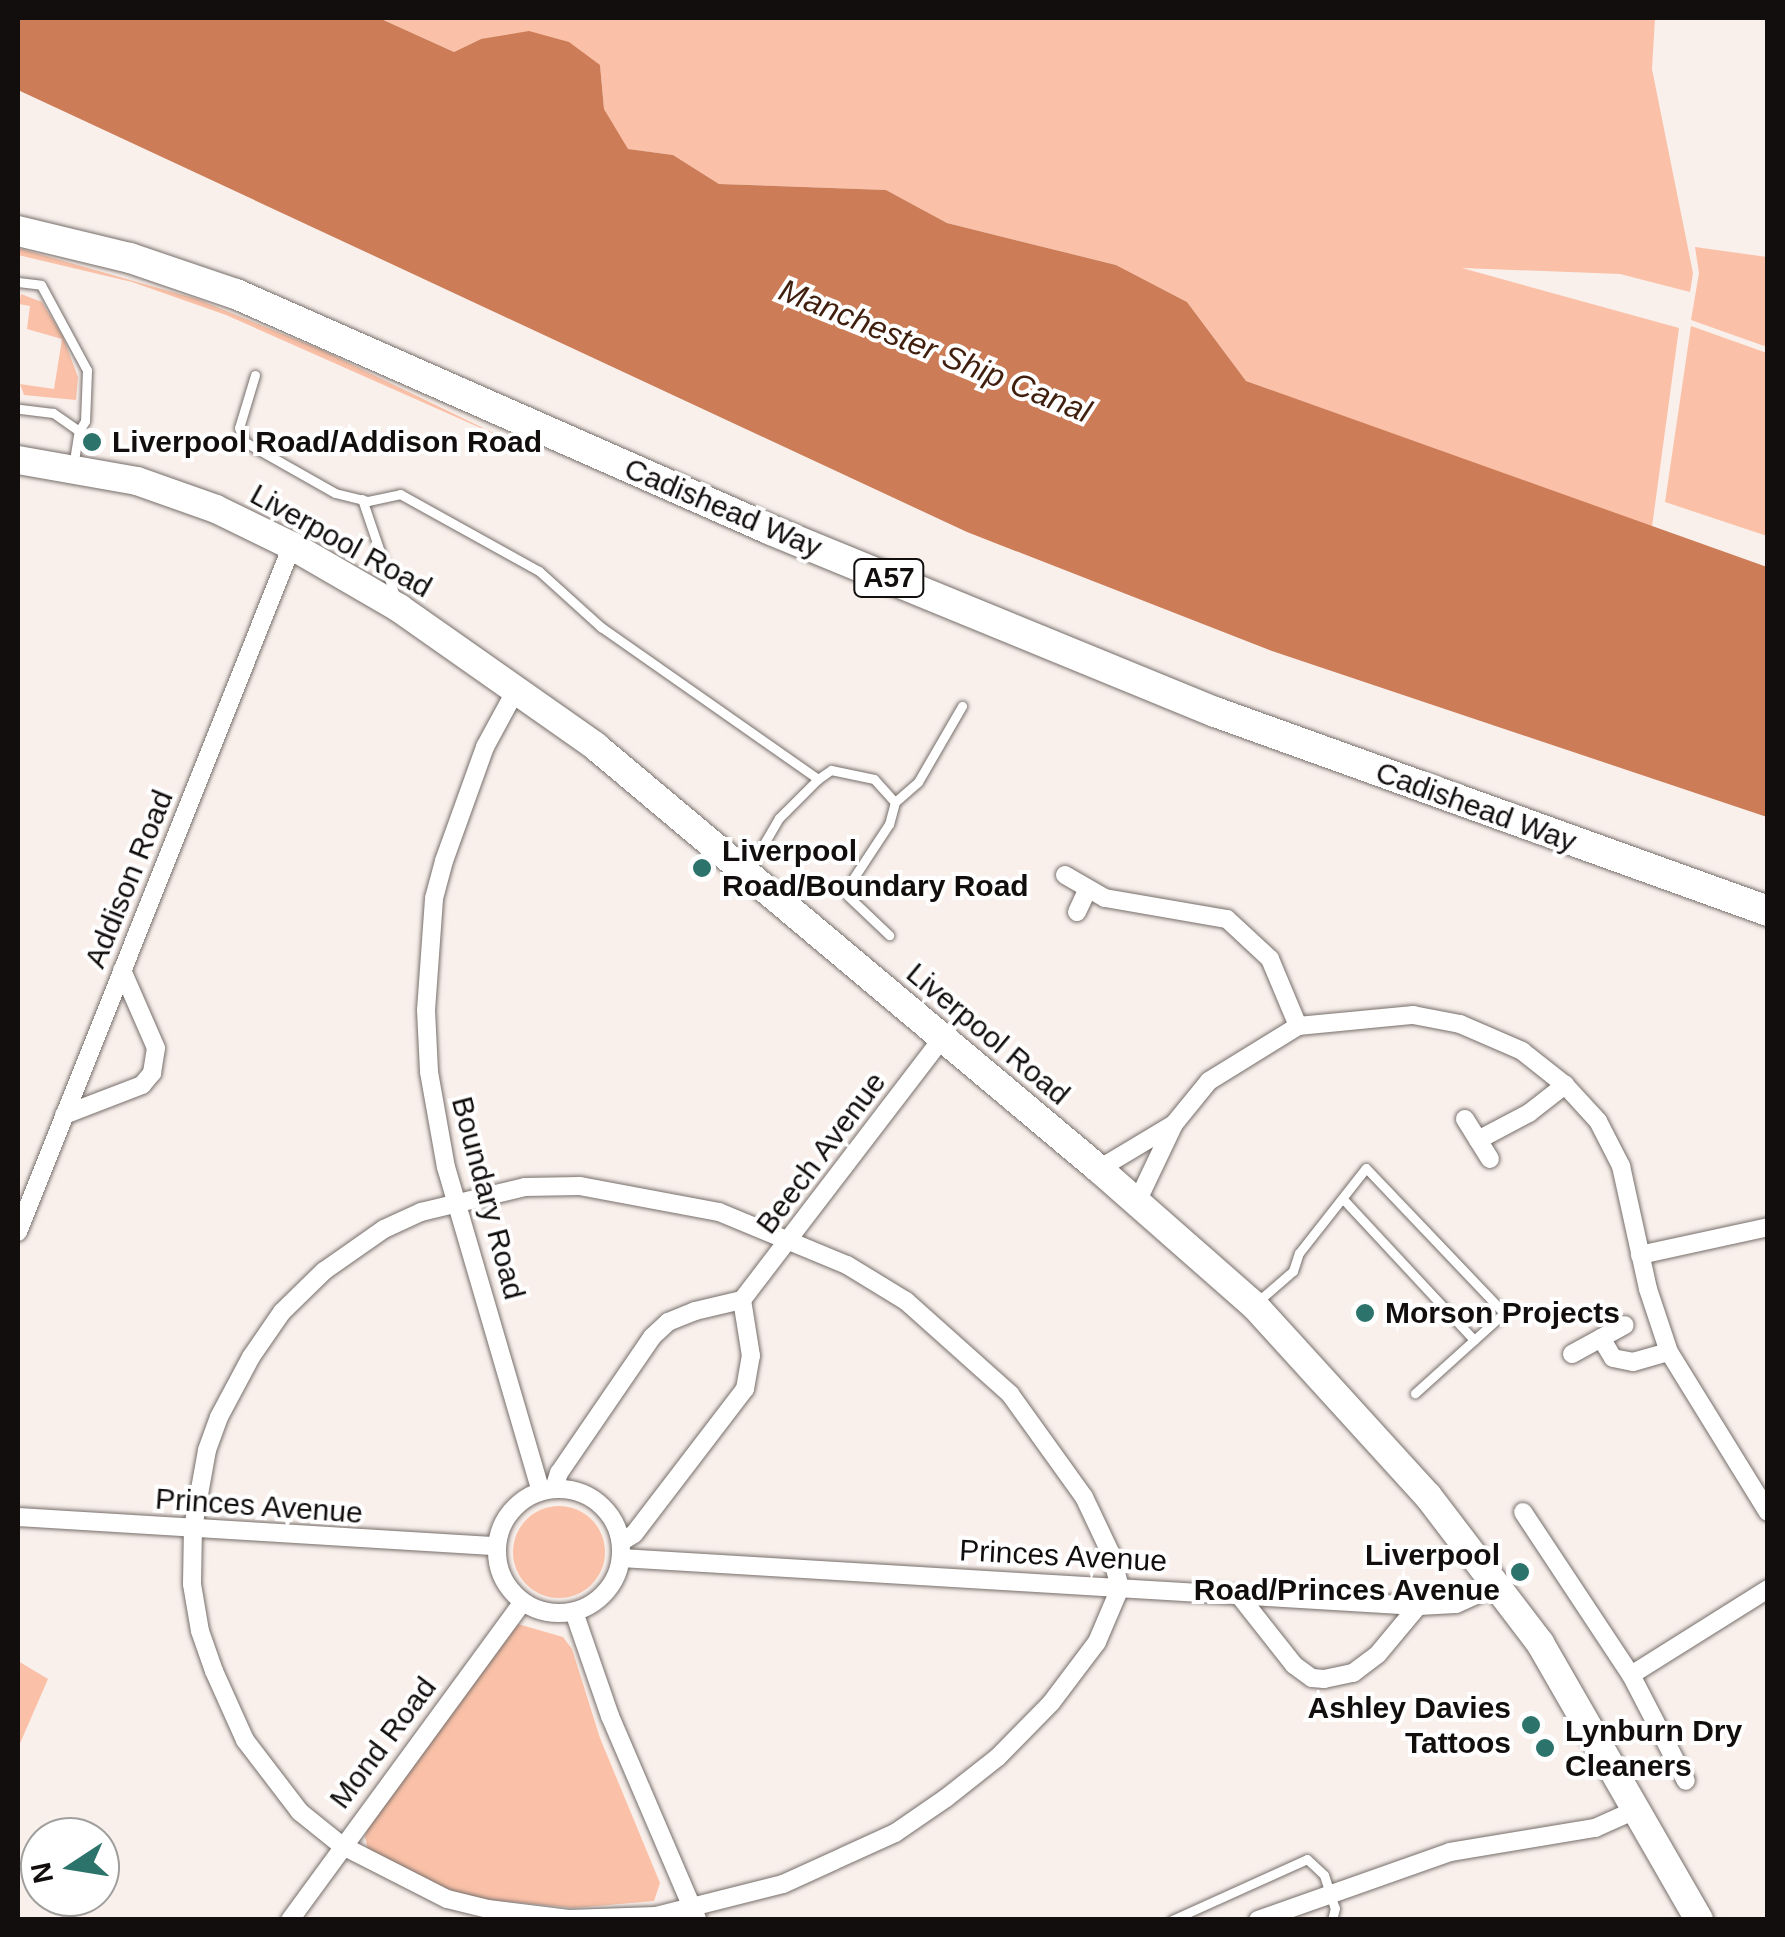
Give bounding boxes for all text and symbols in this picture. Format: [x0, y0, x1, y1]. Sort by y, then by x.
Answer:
water label: Manchester Ship Canal [774, 271, 1096, 431]
place label: Liverpool Road/Addison Road [112, 424, 542, 460]
marker: Liverpool Road/Addison Road [81, 431, 103, 453]
street label: Cadishead Way [619, 450, 827, 566]
street label: Liverpool Road [244, 476, 438, 606]
road number: A57 [852, 555, 926, 601]
street label: Cadishead Way [1371, 754, 1581, 860]
street label: Addison Road [77, 785, 181, 973]
place label: Liverpool Road/Boundary Road [722, 833, 1029, 904]
marker: Liverpool Road/Boundary Road [691, 857, 713, 879]
street label: Liverpool Road [899, 955, 1077, 1113]
street label: Beech Avenue [748, 1064, 894, 1242]
street label: Boundary Road [444, 1093, 532, 1303]
place label: Morson Projects [1385, 1295, 1620, 1331]
marker: Morson Projects [1354, 1302, 1376, 1324]
street label: Princes Avenue [153, 1481, 365, 1531]
street label: Princes Avenue [957, 1533, 1169, 1579]
place label: Liverpool Road/Princes Avenue [1193, 1537, 1500, 1608]
marker: Liverpool Road/Princes Avenue [1509, 1561, 1531, 1583]
street label: Mond Road [322, 1670, 444, 1816]
place label: Ashley Davies Tattoos [1308, 1690, 1511, 1760]
place label: Lynburn Dry Cleaners [1565, 1713, 1742, 1784]
marker: Ashley Davies Tattoos [1520, 1714, 1542, 1736]
marker: Lynburn Dry Cleaners [1534, 1737, 1556, 1759]
north arrow [20, 1817, 120, 1917]
text: N [25, 1860, 59, 1886]

